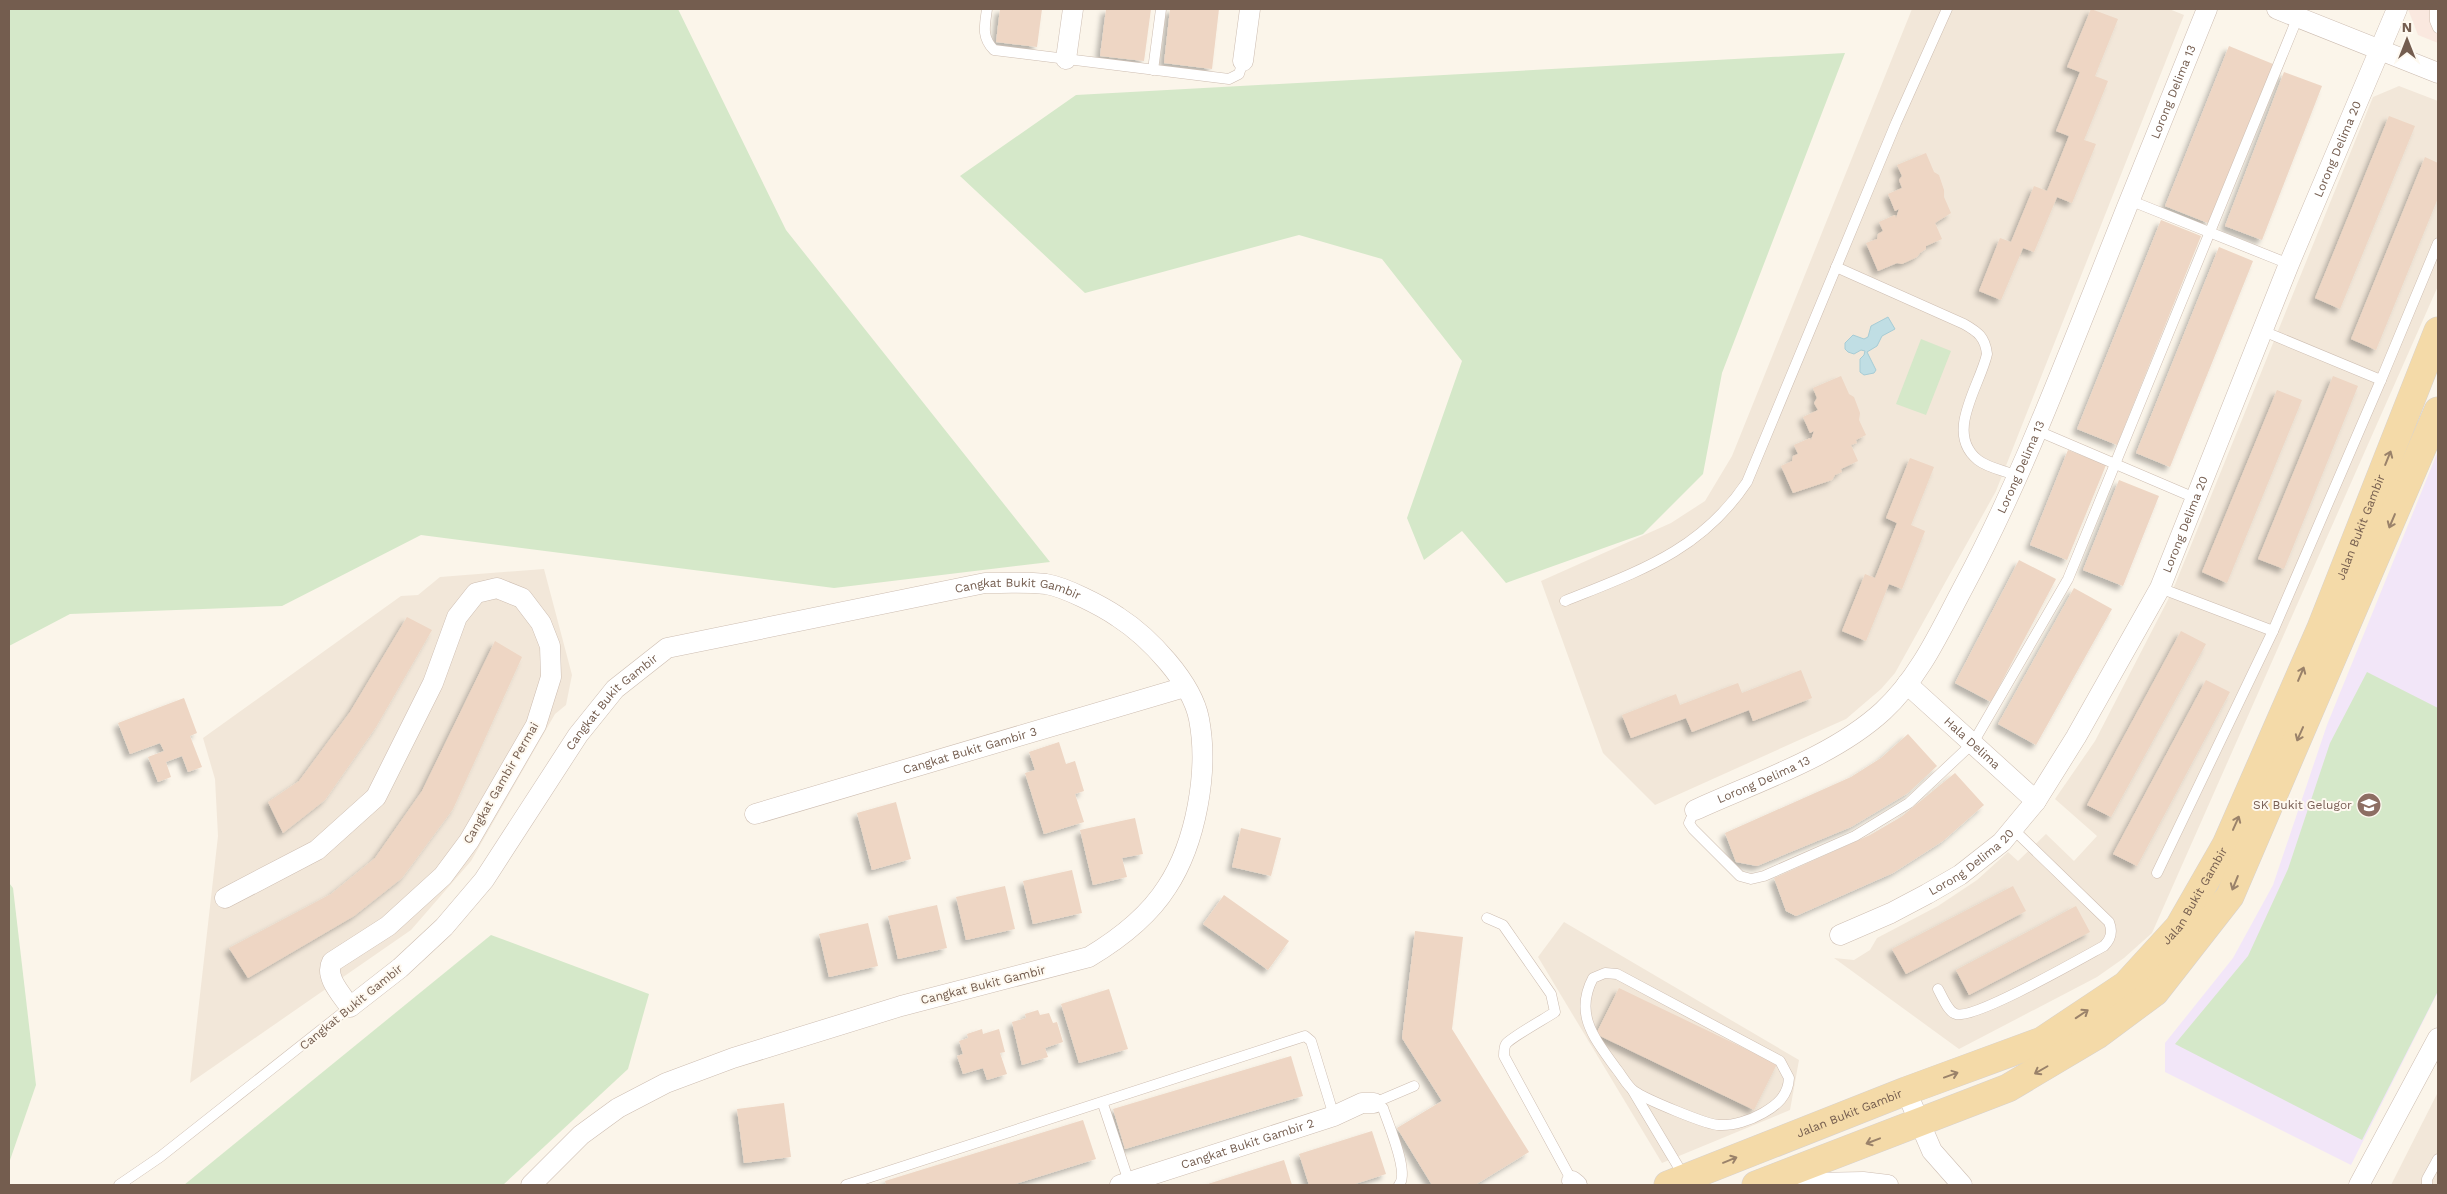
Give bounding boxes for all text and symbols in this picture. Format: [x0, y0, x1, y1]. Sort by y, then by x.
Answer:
north arrow [2382, 15, 2432, 65]
text: N [2402, 19, 2412, 35]
street label: Lorong Delima 13 [2148, 43, 2199, 141]
street label: Lorong Delima 20 [2311, 99, 2364, 199]
street label: Lorong Delima 13 [1994, 419, 2047, 516]
one-way arrow [2384, 451, 2393, 466]
street label: Jalan Bukit Gambir [2334, 472, 2388, 582]
street label: Lorong Delima 20 [2160, 474, 2211, 575]
one-way arrow [2387, 513, 2397, 528]
street label: Cangkat Bukit Gambir [953, 576, 1083, 602]
street label: Cangkat Bukit Gambir [563, 651, 660, 753]
one-way arrow [2297, 667, 2306, 682]
street label: Hala Delima [1941, 714, 2003, 772]
street label: Cangkat Gambir Permai [460, 720, 542, 846]
street label: Cangkat Bukit Gambir 3 [901, 724, 1038, 777]
one-way arrow [2294, 726, 2304, 741]
street label: Lorong Delima 13 [1715, 753, 1812, 806]
school or university icon: SK Bukit Gelugor [2356, 792, 2382, 818]
place label: SK Bukit Gelugor [2253, 798, 2352, 812]
one-way arrow [2231, 816, 2241, 831]
street label: Lorong Delima 20 [1926, 826, 2017, 898]
street label: Jalan Bukit Gambir [2159, 845, 2230, 948]
one-way arrow [2230, 875, 2239, 890]
street label: Cangkat Bukit Gambir [297, 961, 405, 1053]
street label: Cangkat Bukit Gambir [919, 963, 1047, 1007]
one-way arrow [2075, 1009, 2089, 1019]
one-way arrow [2035, 1065, 2049, 1075]
one-way arrow [1943, 1069, 1958, 1079]
street label: Jalan Bukit Gambir [1795, 1086, 1904, 1141]
street label: Cangkat Bukit Gambir 2 [1179, 1116, 1316, 1172]
one-way arrow [1866, 1137, 1882, 1146]
one-way arrow [1722, 1155, 1738, 1164]

